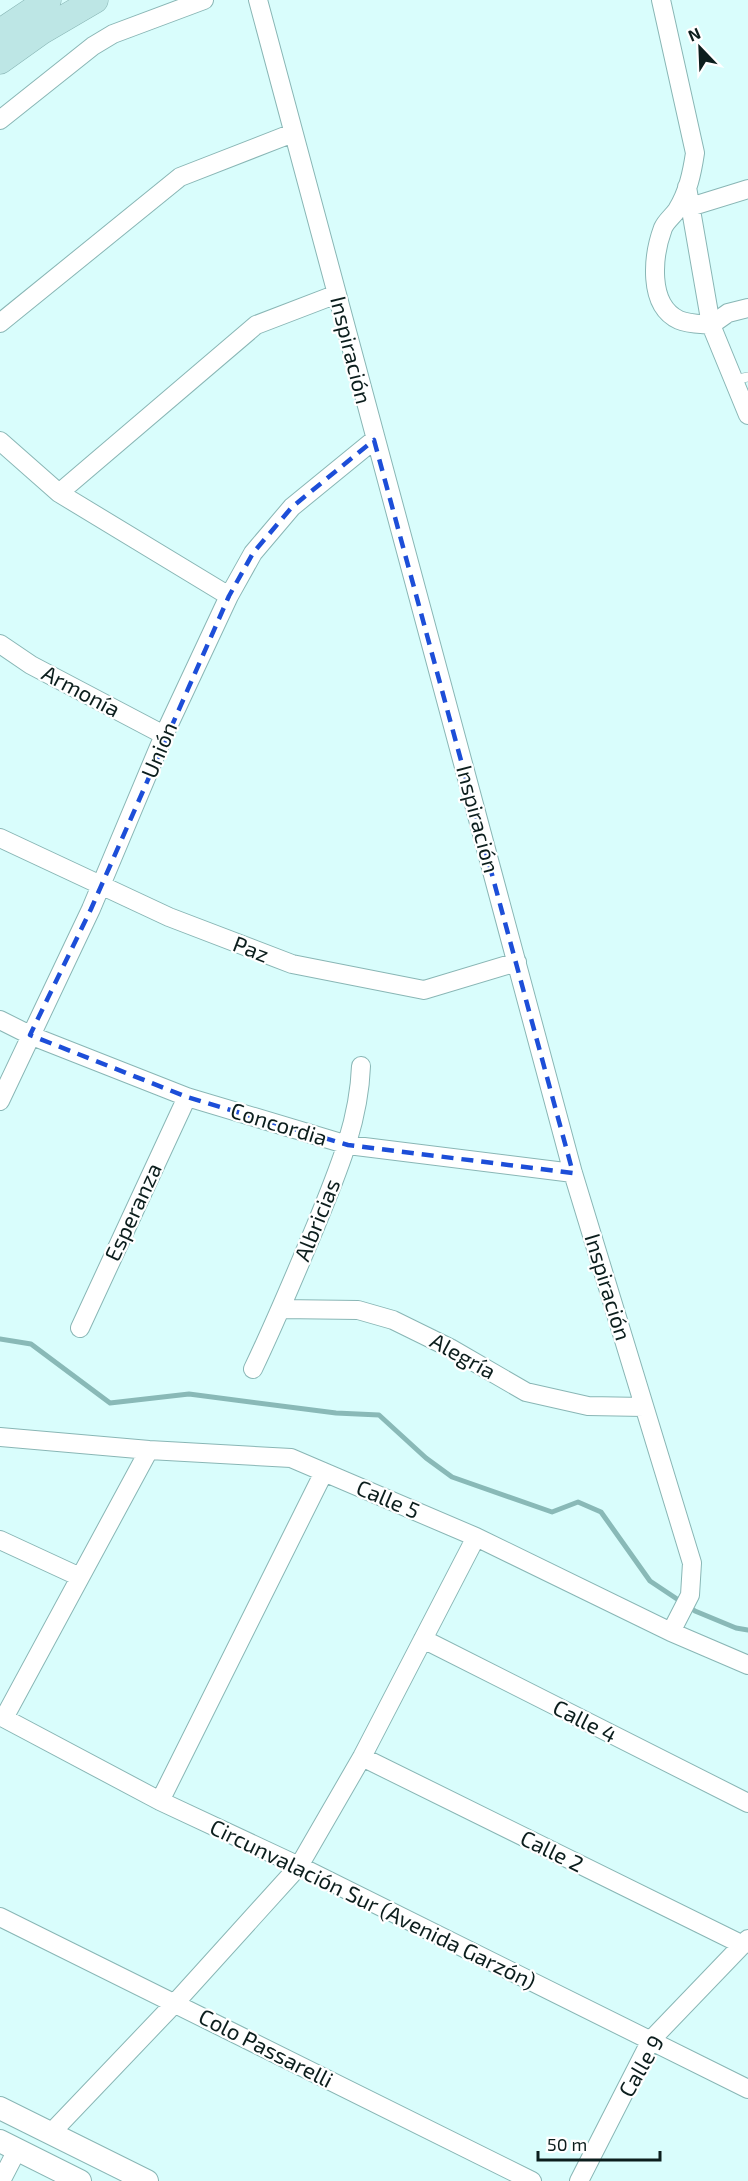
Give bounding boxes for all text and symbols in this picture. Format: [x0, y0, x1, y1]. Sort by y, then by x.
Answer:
north arrow [670, 18, 730, 78]
text: N [685, 23, 703, 45]
street label: Inspiración [326, 293, 378, 406]
street label: Armonía [38, 659, 125, 721]
street label: Unión [135, 718, 181, 781]
street label: Inspiración [452, 762, 506, 875]
street label: Paz [230, 929, 273, 967]
street label: Concordia [228, 1096, 331, 1150]
street label: Esperanza [98, 1158, 166, 1265]
street label: Albricias [288, 1175, 344, 1265]
street label: Inspiración [580, 1230, 638, 1343]
street label: Alegría [426, 1327, 501, 1384]
street label: Calle 5 [353, 1473, 424, 1523]
street label: Calle 4 [549, 1693, 622, 1747]
street label: Circunvalación Sur (Avenida Garzón) [206, 1813, 541, 1994]
street label: Calle 2 [517, 1824, 588, 1876]
street label: Colo Passarelli [195, 2002, 338, 2092]
street label: Calle 9 [612, 2030, 668, 2101]
scale bar [538, 2124, 660, 2162]
text: 50 m [547, 2133, 587, 2155]

